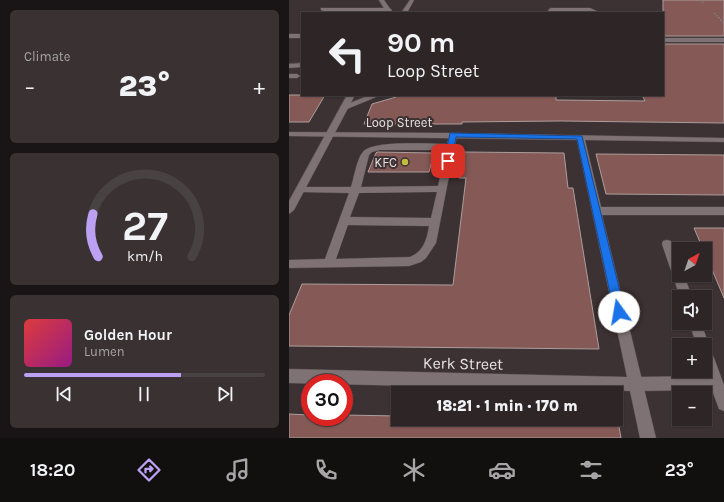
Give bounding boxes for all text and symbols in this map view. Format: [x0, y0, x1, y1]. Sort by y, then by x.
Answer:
text: 90 m [387, 26, 455, 59]
icon: left [321, 28, 373, 80]
text: Climate [24, 49, 70, 64]
text: Loop Street [387, 60, 479, 82]
text: 23° [119, 68, 170, 104]
text: − [24, 74, 36, 100]
text: + [253, 74, 265, 100]
street label: Loop Street [366, 115, 432, 130]
pin [431, 144, 465, 178]
icon: arrive [437, 150, 459, 172]
place label: KFC [374, 155, 397, 170]
marker: KFC [400, 157, 410, 167]
text: 27 [122, 202, 167, 250]
north arrow [672, 242, 712, 282]
map controls [672, 242, 712, 426]
text: km/h [126, 248, 163, 265]
button: sound [672, 290, 712, 330]
position arrow [598, 291, 640, 333]
text: Golden Hour [84, 326, 172, 344]
button: + [672, 338, 712, 378]
text: Lumen [84, 344, 125, 359]
street label: Kerk Street [423, 353, 503, 374]
speed limit sign: 30 [301, 374, 353, 426]
icon: previous [53, 383, 75, 405]
icon: pause [133, 383, 155, 405]
icon: next [214, 383, 236, 405]
button: − [672, 386, 712, 426]
text: 18:21 · 1 min · 170 m [436, 397, 578, 415]
icon: directions [135, 456, 163, 484]
icon: music [224, 456, 252, 484]
icon: phone [312, 456, 340, 484]
icon: climate [400, 456, 428, 484]
icon: car [488, 456, 516, 484]
icon: filters [577, 456, 605, 484]
text: 18:20 [30, 459, 75, 481]
text: 23° [665, 459, 694, 481]

